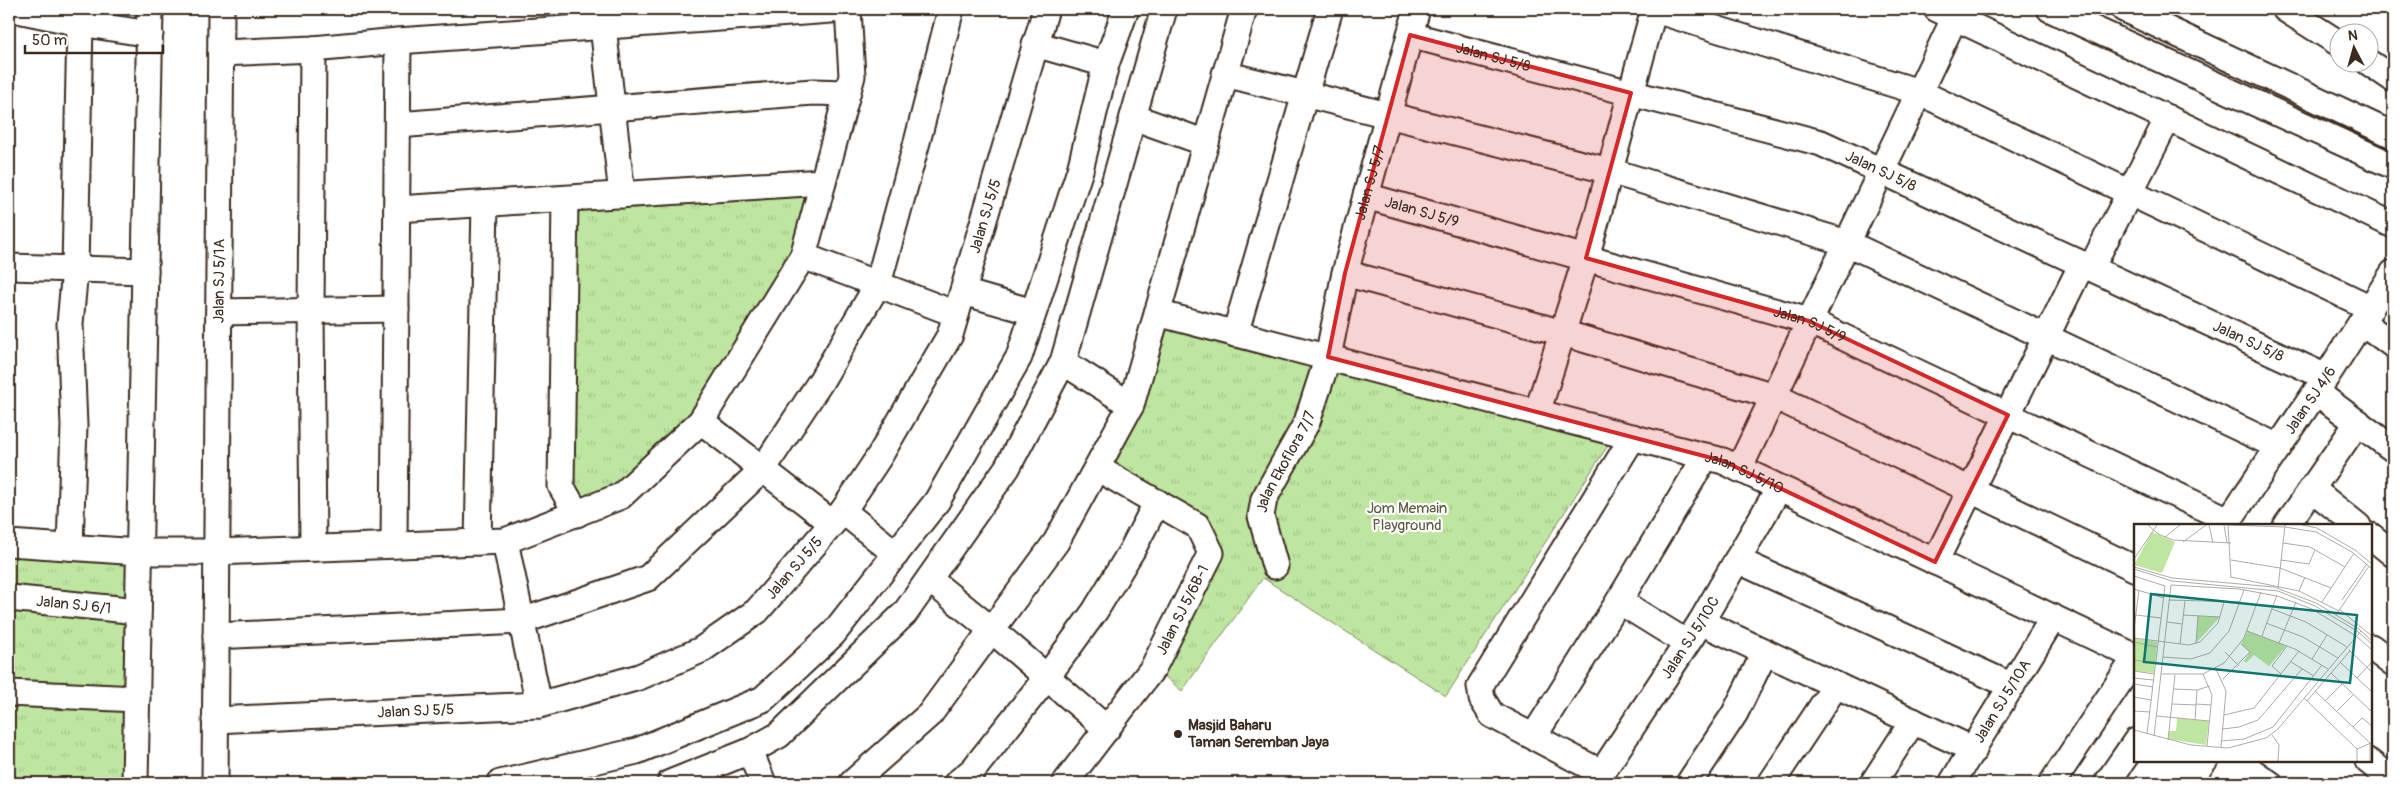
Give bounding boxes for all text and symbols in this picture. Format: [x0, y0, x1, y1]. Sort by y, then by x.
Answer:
scale bar [25, 22, 162, 54]
north arrow [2330, 22, 2380, 72]
text: N [2347, 27, 2358, 45]
text: 50 m [32, 31, 67, 50]
street label: Jalan SJ 5/8 [1454, 38, 1533, 76]
street label: Jalan SJ 5/7 [1350, 143, 1389, 222]
street label: Jalan SJ 5/8 [1842, 146, 1920, 196]
street label: Jalan SJ 5/5 [965, 176, 1005, 256]
street label: Jalan SJ 5/9 [1382, 192, 1461, 231]
street label: Jalan SJ 5/1A [209, 238, 229, 323]
street label: Jalan SJ 5/9 [1771, 302, 1849, 347]
street label: Jalan SJ 5/8 [2210, 316, 2287, 366]
street label: Jalan SJ 4/6 [2281, 363, 2340, 438]
street label: Jalan Ekoflora 7/7 [1252, 409, 1319, 514]
street label: Jalan SJ 5/10 [1703, 447, 1787, 498]
park label: Jom Memain Playground [1367, 499, 1447, 535]
inset map [2134, 524, 2372, 762]
street label: Jalan SJ 5/5 [762, 532, 826, 603]
street label: Jalan SJ 5/6B-1 [1152, 562, 1213, 658]
street label: Jalan SJ 6/1 [35, 591, 112, 618]
street label: Jalan SJ 5/10C [1657, 593, 1723, 682]
street label: Jalan SJ 5/10A [1969, 656, 2035, 746]
street label: Jalan SJ 5/5 [377, 699, 455, 722]
place label: Masjid Baharu Taman Seremban Jaya [1187, 716, 1329, 752]
marker: Masjid Baharu Taman Seremban Jaya [1172, 728, 1184, 740]

